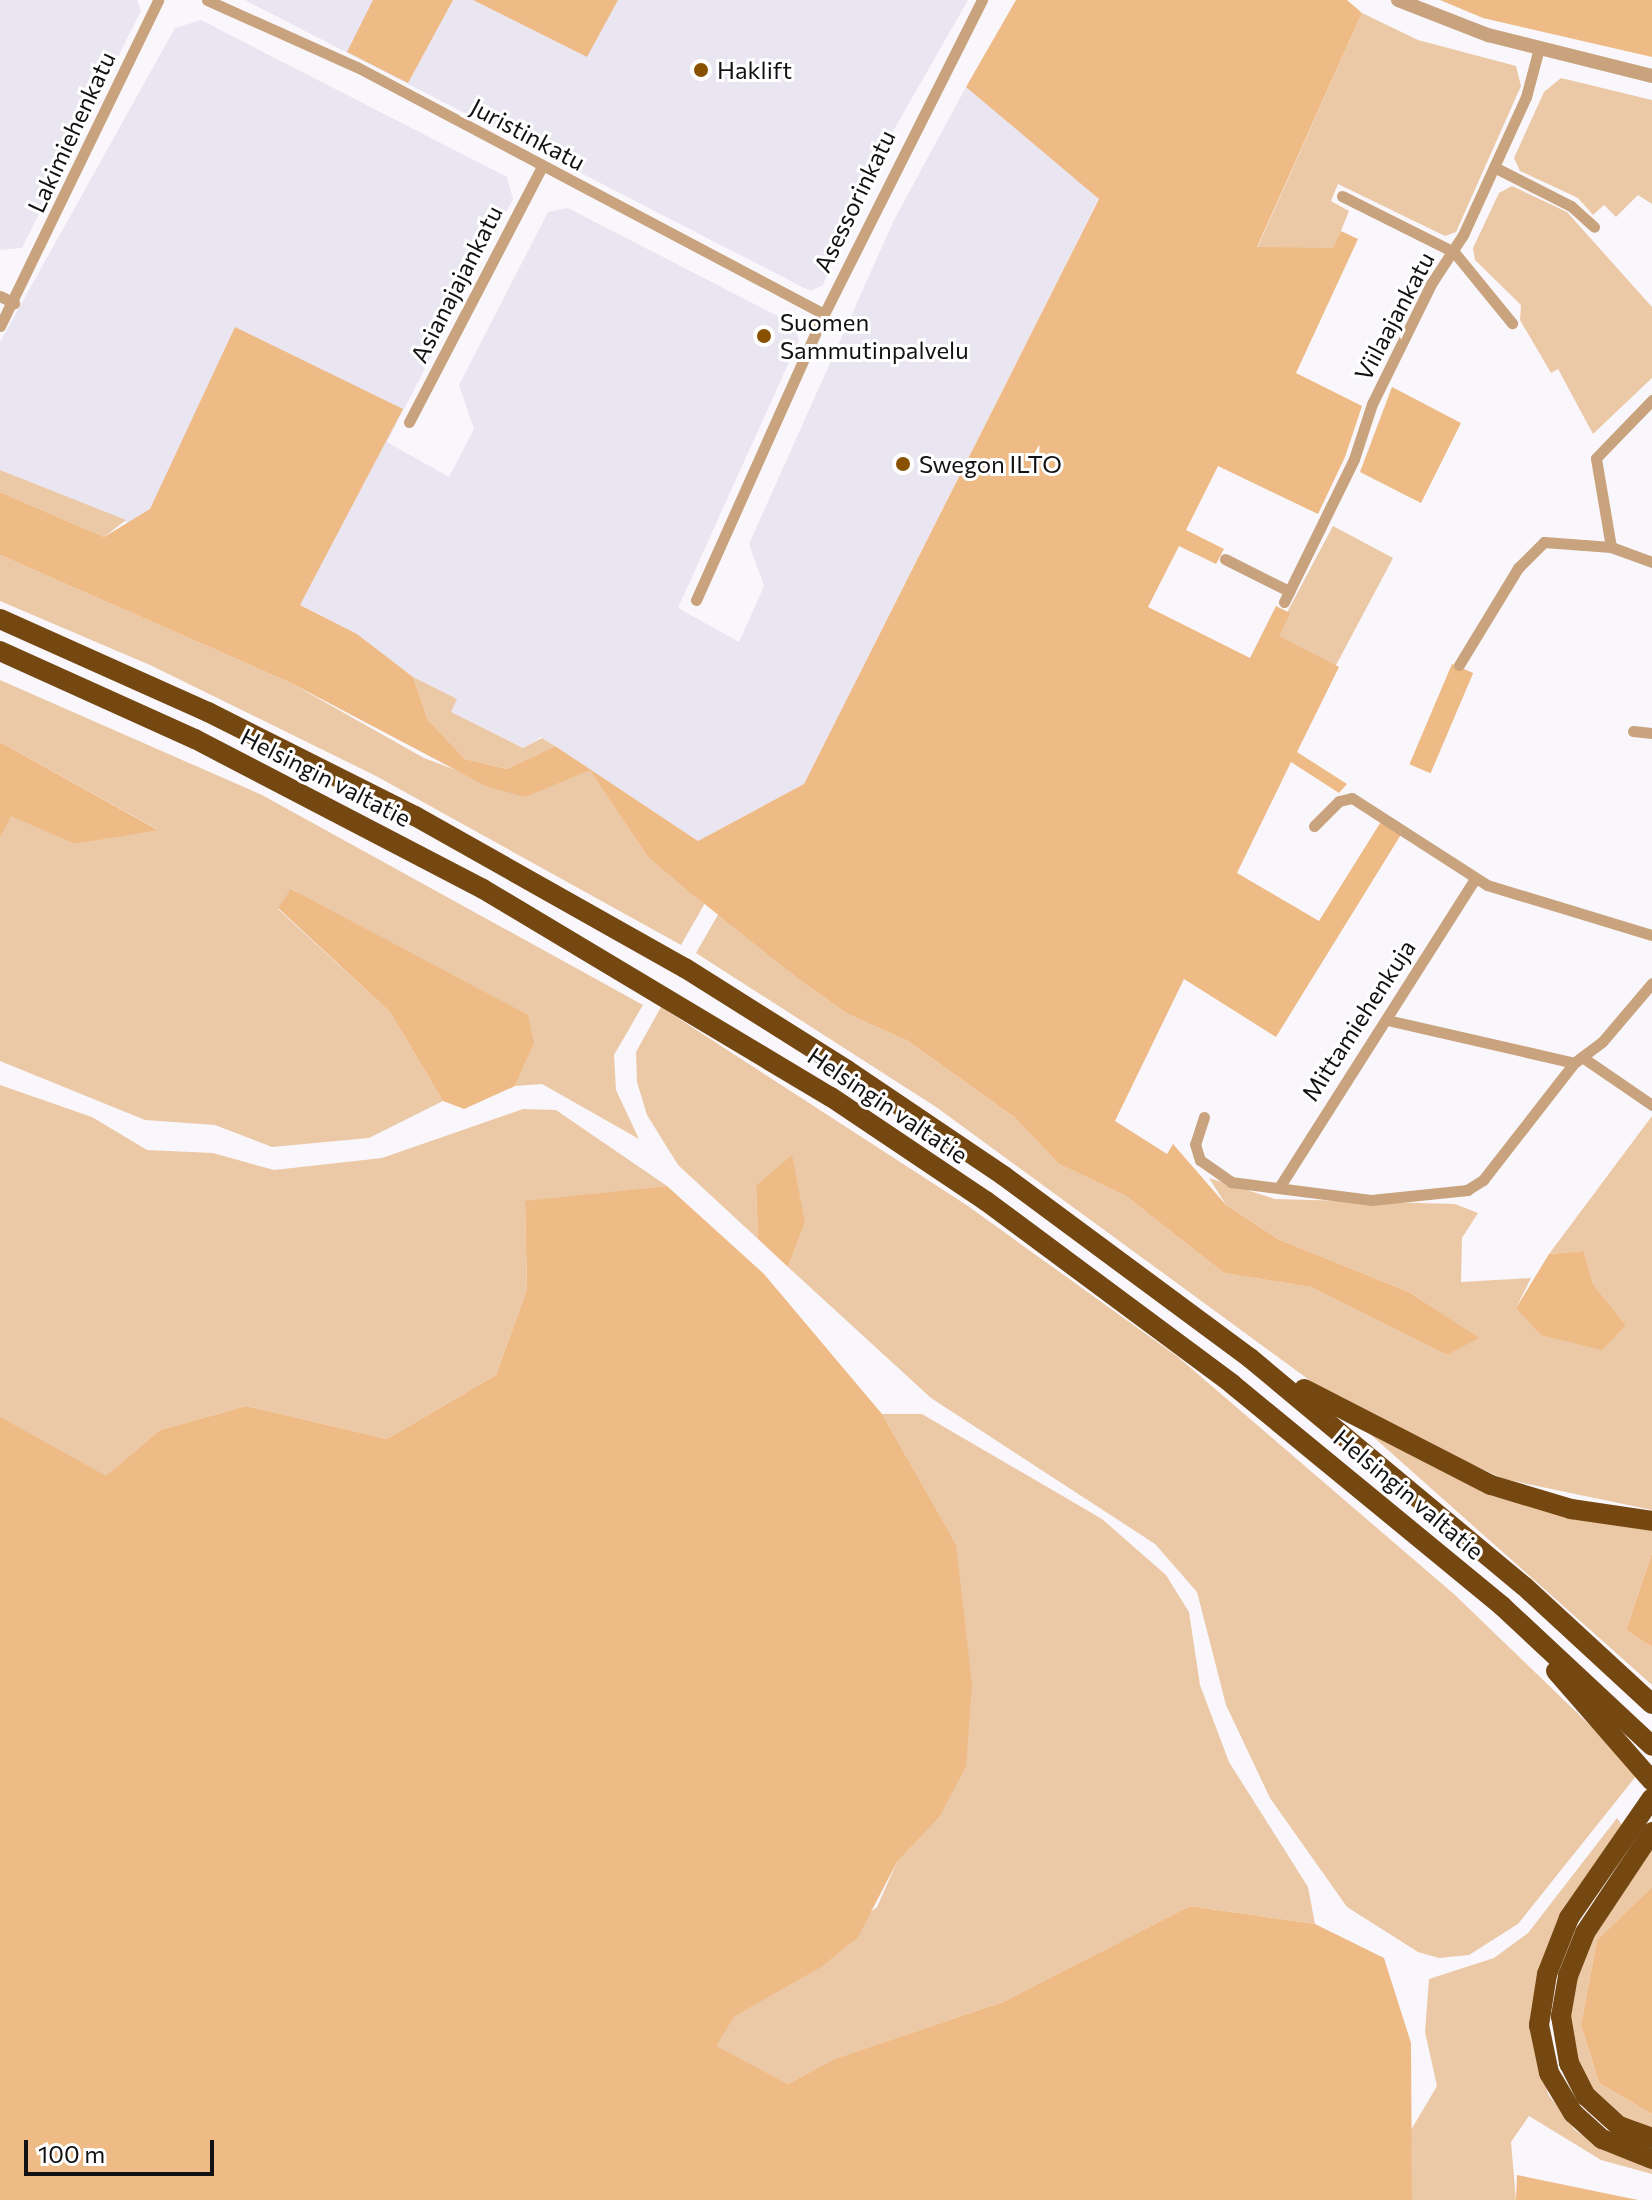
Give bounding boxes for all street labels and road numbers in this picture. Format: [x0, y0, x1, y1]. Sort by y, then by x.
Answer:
street label: Lakimiehenkatu [21, 47, 121, 217]
street label: Juristinkatu [466, 92, 590, 176]
street label: Asessorinkatu [807, 125, 901, 277]
street label: Asianajajankatu [404, 201, 508, 367]
street label: Viilaajankatu [1348, 247, 1440, 385]
street label: Helsingin valtatie [236, 722, 416, 832]
street label: Mittamiehenkuja [1295, 934, 1421, 1106]
street label: Helsingin valtatie [802, 1041, 974, 1169]
street label: Helsingin valtatie [1328, 1423, 1490, 1565]

